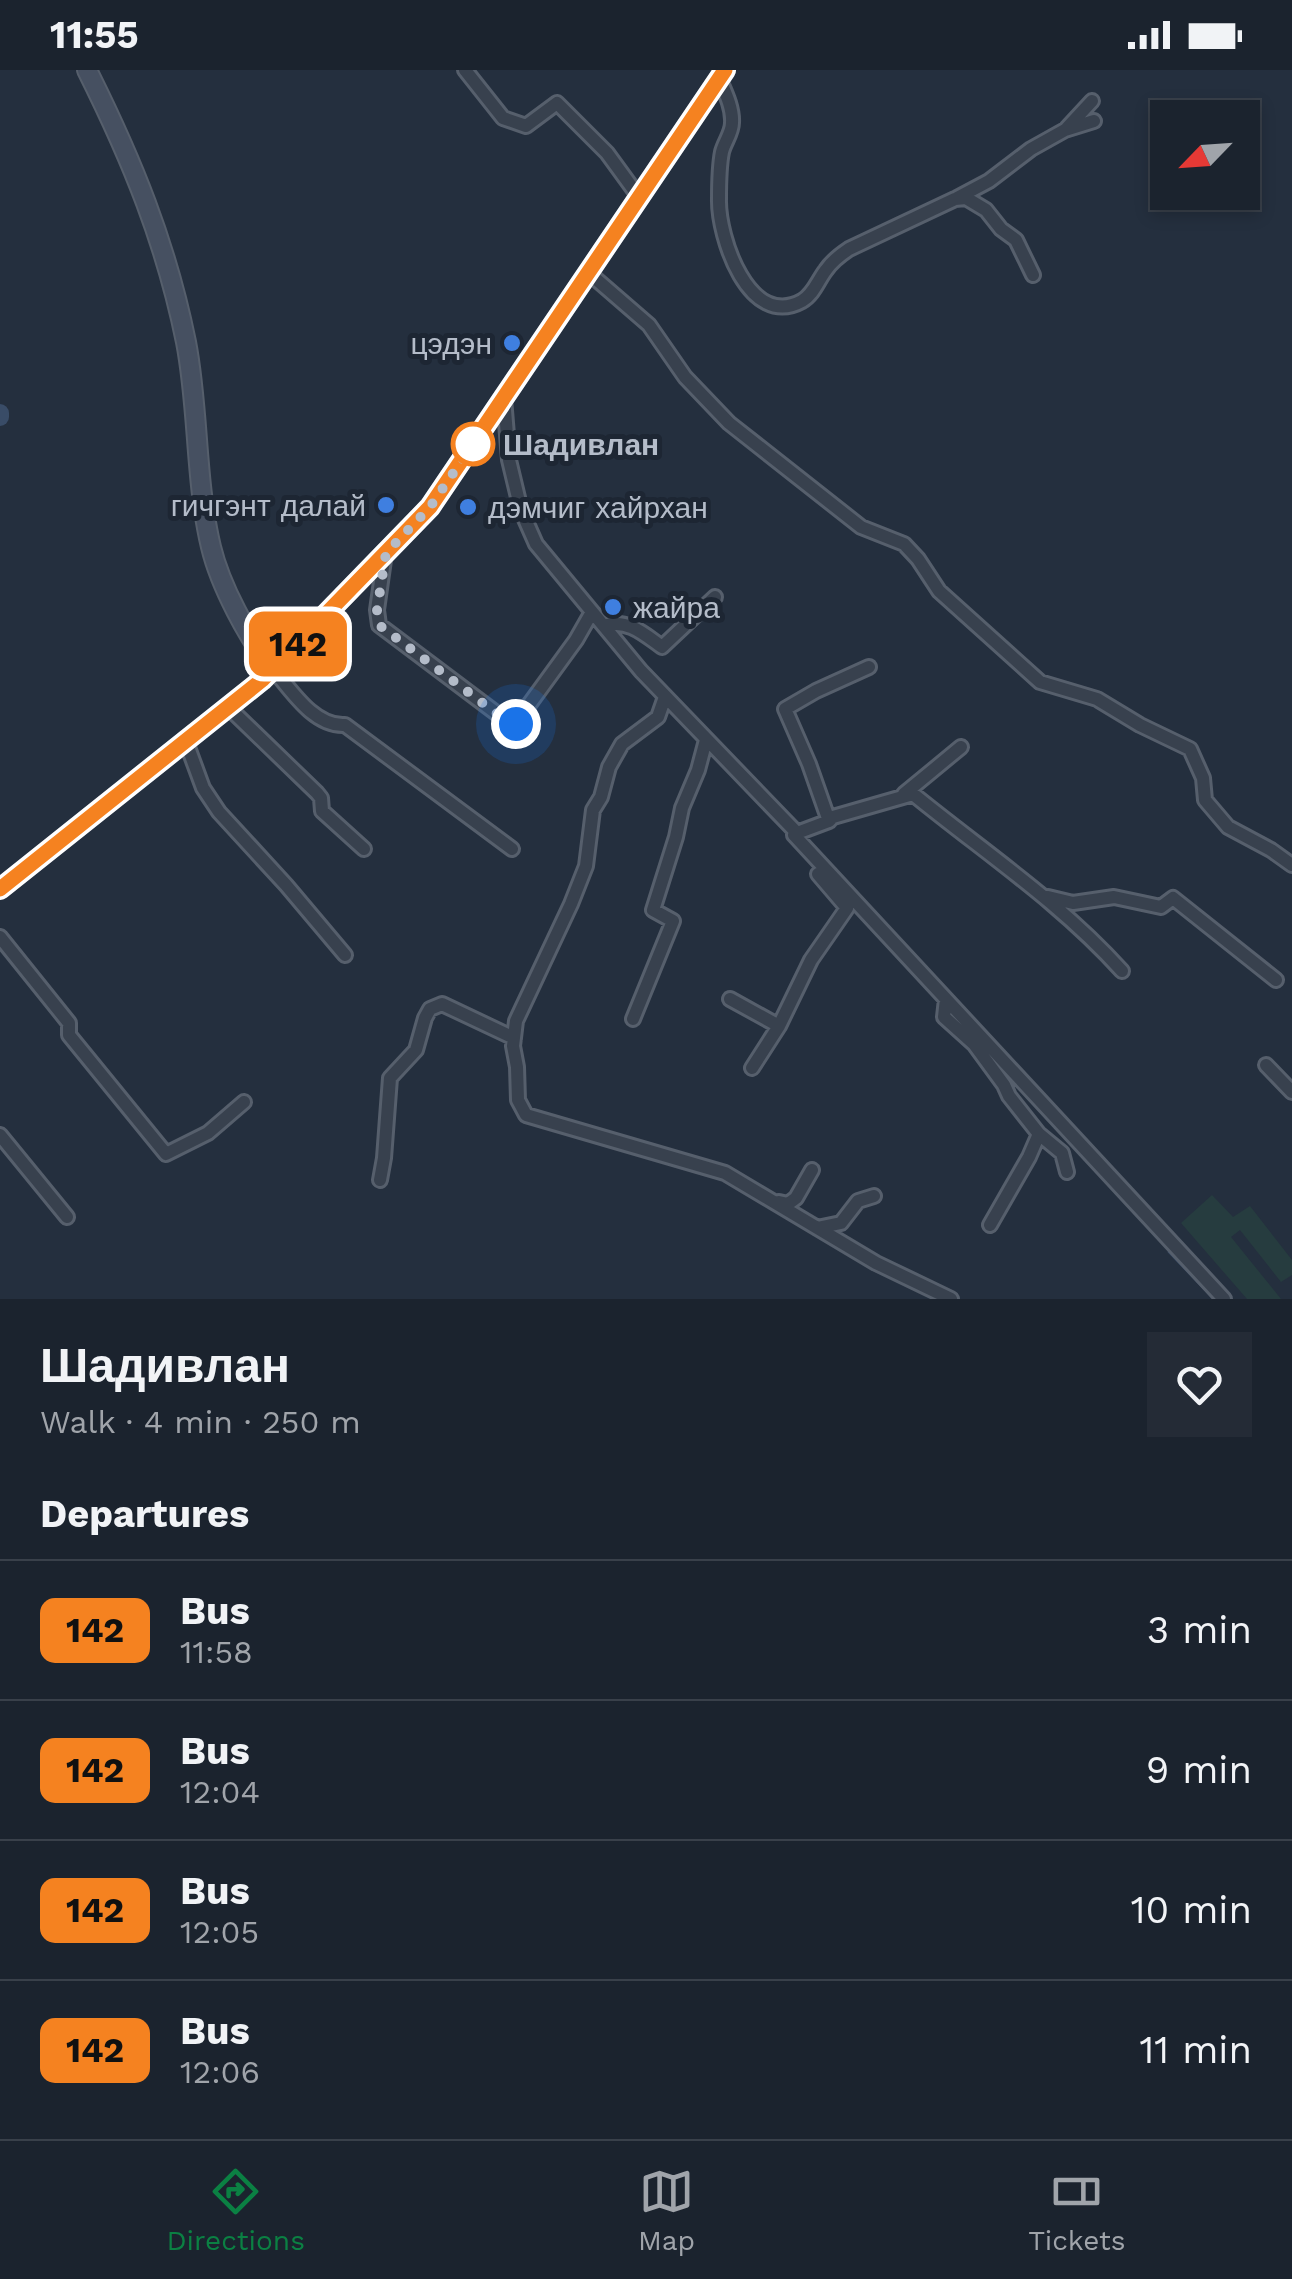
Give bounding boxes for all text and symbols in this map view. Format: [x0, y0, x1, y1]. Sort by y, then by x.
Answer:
text: 11:55 [50, 13, 139, 57]
north arrow [1150, 100, 1260, 210]
map controls [1150, 100, 1260, 210]
place label: цэдэн [410, 326, 492, 361]
marker: цэдэн [501, 332, 523, 354]
marker: Шадивлан [452, 423, 494, 465]
place label: Шадивлан [503, 427, 659, 462]
place label: гичгэнт далай [171, 488, 366, 523]
place label: дэмчиг хайрхан [488, 490, 708, 525]
marker: гичгэнт далай [375, 494, 397, 516]
marker: дэмчиг хайрхан [457, 496, 479, 518]
place label: жайра [633, 590, 720, 625]
marker: жайра [602, 596, 624, 618]
line badge: 142 [240, 612, 356, 676]
text: 142 [269, 623, 327, 665]
your location [491, 699, 541, 749]
button: heart [1147, 1332, 1252, 1437]
text: Шадивлан [40, 1337, 290, 1394]
text: Walk · 4 min · 250 m [40, 1403, 361, 1441]
text: Departures [40, 1492, 249, 1536]
text: Bus [180, 1589, 250, 1633]
text: 3 min [1147, 1608, 1252, 1652]
text: 142 [66, 1609, 124, 1651]
text: 11:58 [180, 1633, 253, 1671]
text: Bus [180, 1729, 250, 1773]
text: 9 min [1146, 1748, 1252, 1792]
text: 142 [66, 1749, 124, 1791]
text: 12:04 [180, 1773, 260, 1811]
text: Bus [180, 1869, 250, 1913]
text: 10 min [1131, 1888, 1252, 1932]
text: 142 [66, 1889, 124, 1931]
text: 12:05 [180, 1913, 259, 1951]
text: Bus [180, 2009, 250, 2053]
text: 11 min [1140, 2028, 1252, 2072]
text: 142 [66, 2029, 124, 2071]
text: 12:06 [180, 2053, 260, 2091]
tab: Directions [167, 2164, 305, 2257]
tab: Map [638, 2164, 695, 2257]
tab: Tickets [1028, 2164, 1125, 2257]

